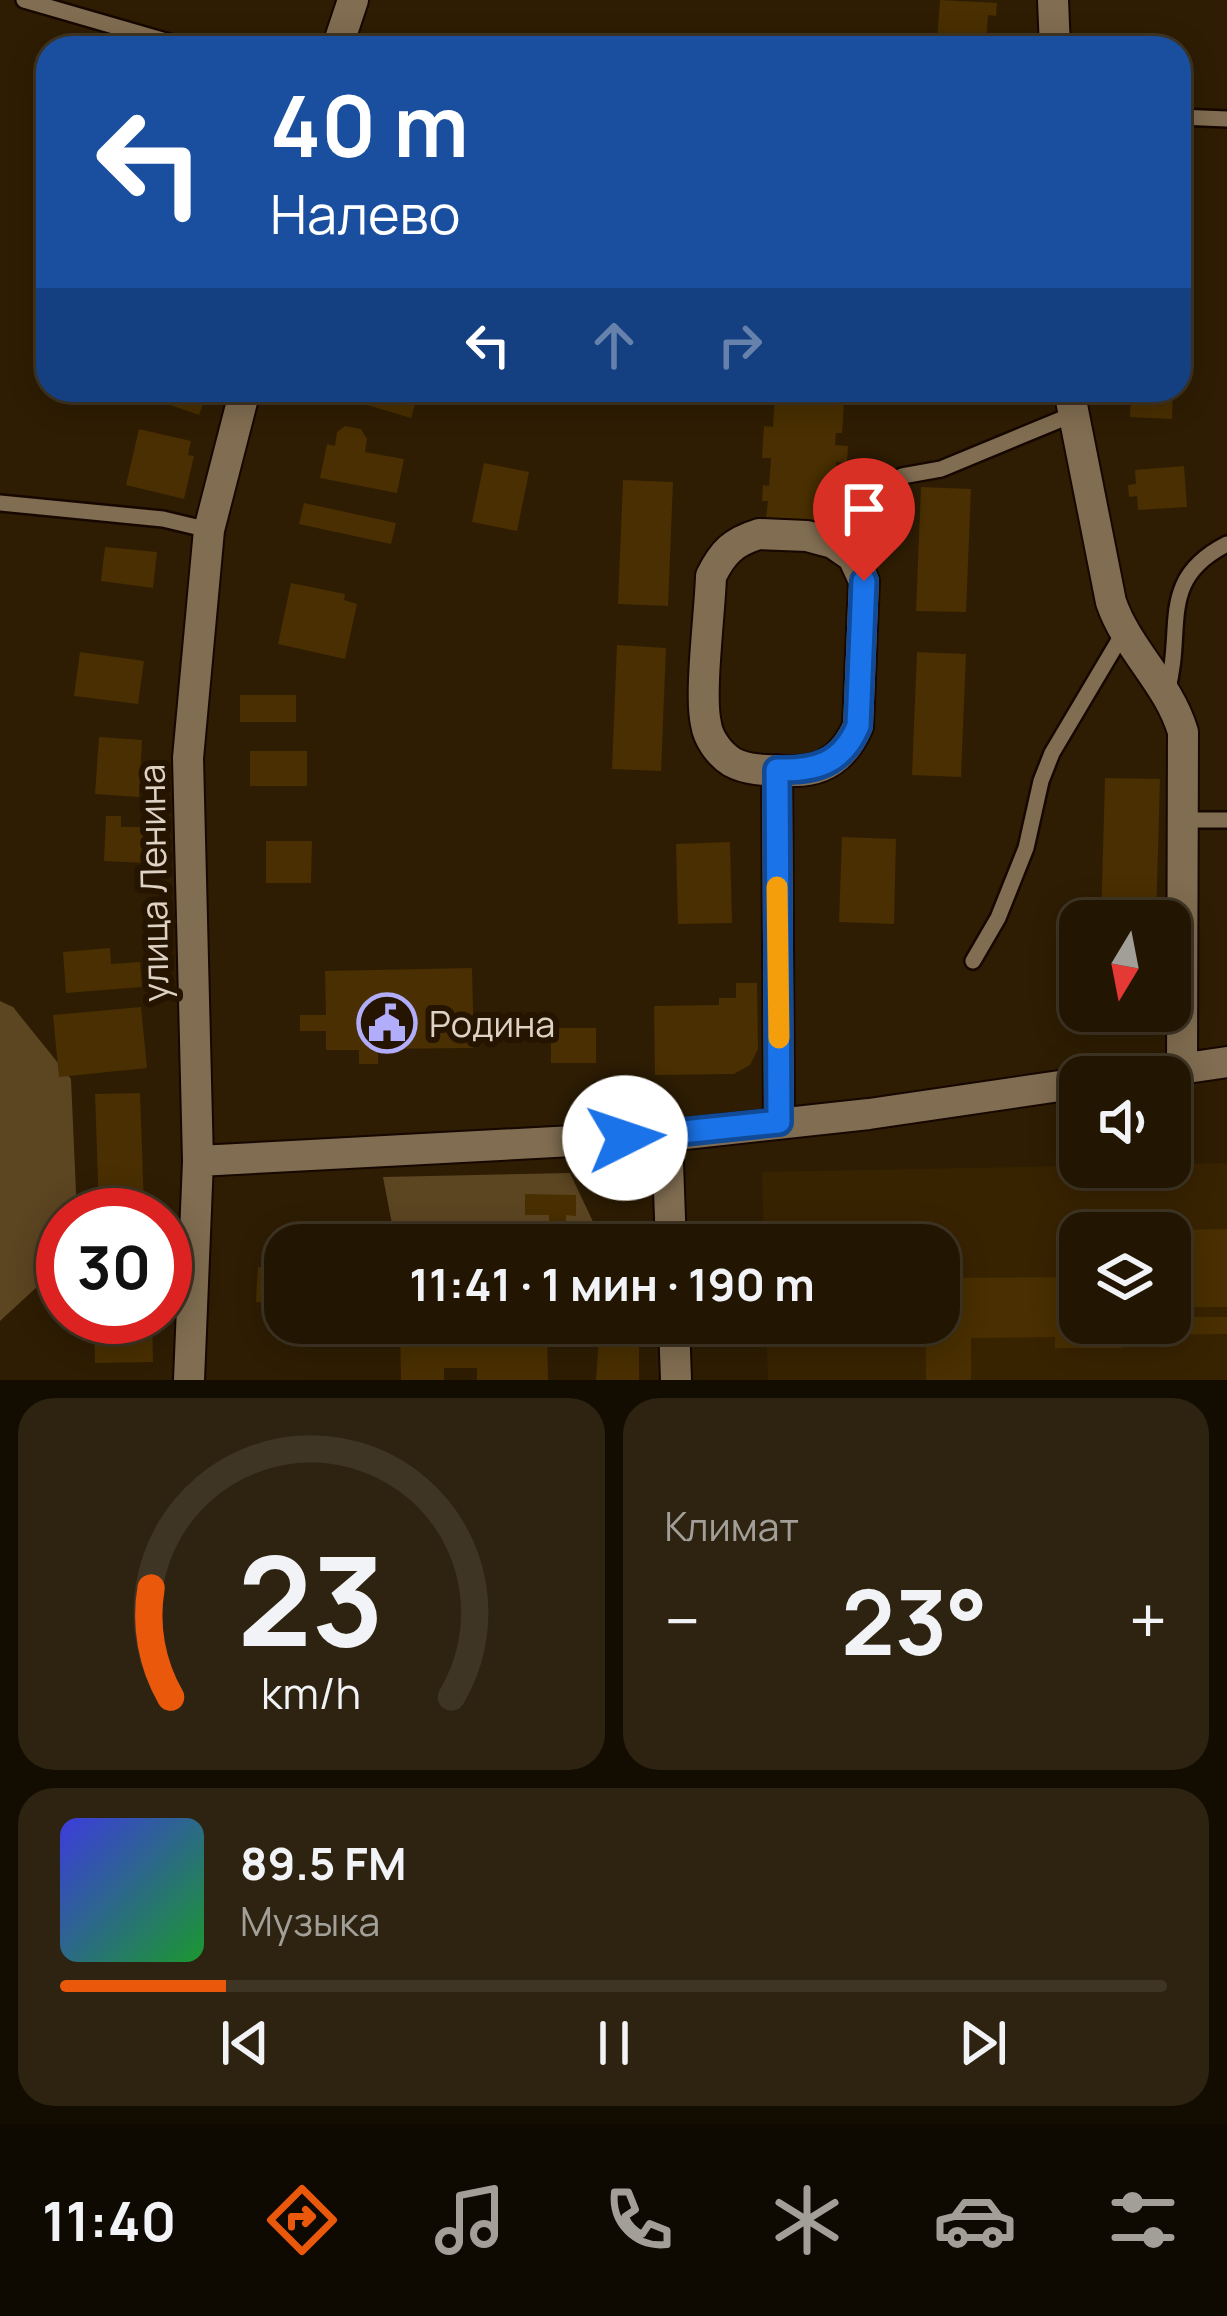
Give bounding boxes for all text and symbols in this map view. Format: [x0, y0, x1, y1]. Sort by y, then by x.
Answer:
text: 40 m [270, 67, 469, 182]
icon: left [72, 84, 228, 240]
text: Налево [270, 176, 460, 250]
icon: left [455, 312, 521, 378]
icon: ahead [581, 312, 647, 378]
icon: right [707, 312, 773, 378]
pin [813, 458, 915, 581]
icon: arrive [831, 476, 897, 542]
street label: улица Ленина [126, 764, 180, 1002]
north arrow [1059, 900, 1191, 1032]
map controls [1059, 900, 1191, 1344]
public building icon: Родина [356, 992, 418, 1054]
place label: Родина [429, 999, 555, 1048]
button: sound [1059, 1056, 1191, 1188]
position arrow [562, 1075, 688, 1201]
speed limit sign: 30 [36, 1188, 192, 1344]
button: layers [1059, 1212, 1191, 1344]
text: 11:41 · 1 мин · 190 m [409, 1253, 815, 1315]
text: Климат [665, 1499, 799, 1553]
text: 23 [238, 1513, 385, 1683]
text: 23° [841, 1559, 988, 1682]
text: − [665, 1575, 700, 1665]
text: + [1129, 1575, 1167, 1665]
text: km/h [261, 1663, 361, 1722]
text: 89.5 FM [240, 1832, 406, 1894]
text: Музыка [240, 1894, 380, 1948]
icon: previous [212, 2010, 278, 2076]
icon: pause [581, 2010, 647, 2076]
icon: next [950, 2010, 1016, 2076]
icon: directions [260, 2178, 344, 2262]
icon: music [428, 2178, 512, 2262]
icon: phone [597, 2178, 681, 2262]
icon: climate [765, 2178, 849, 2262]
icon: car [933, 2178, 1017, 2262]
icon: filters [1101, 2178, 1185, 2262]
text: 11:40 [42, 2183, 176, 2257]

